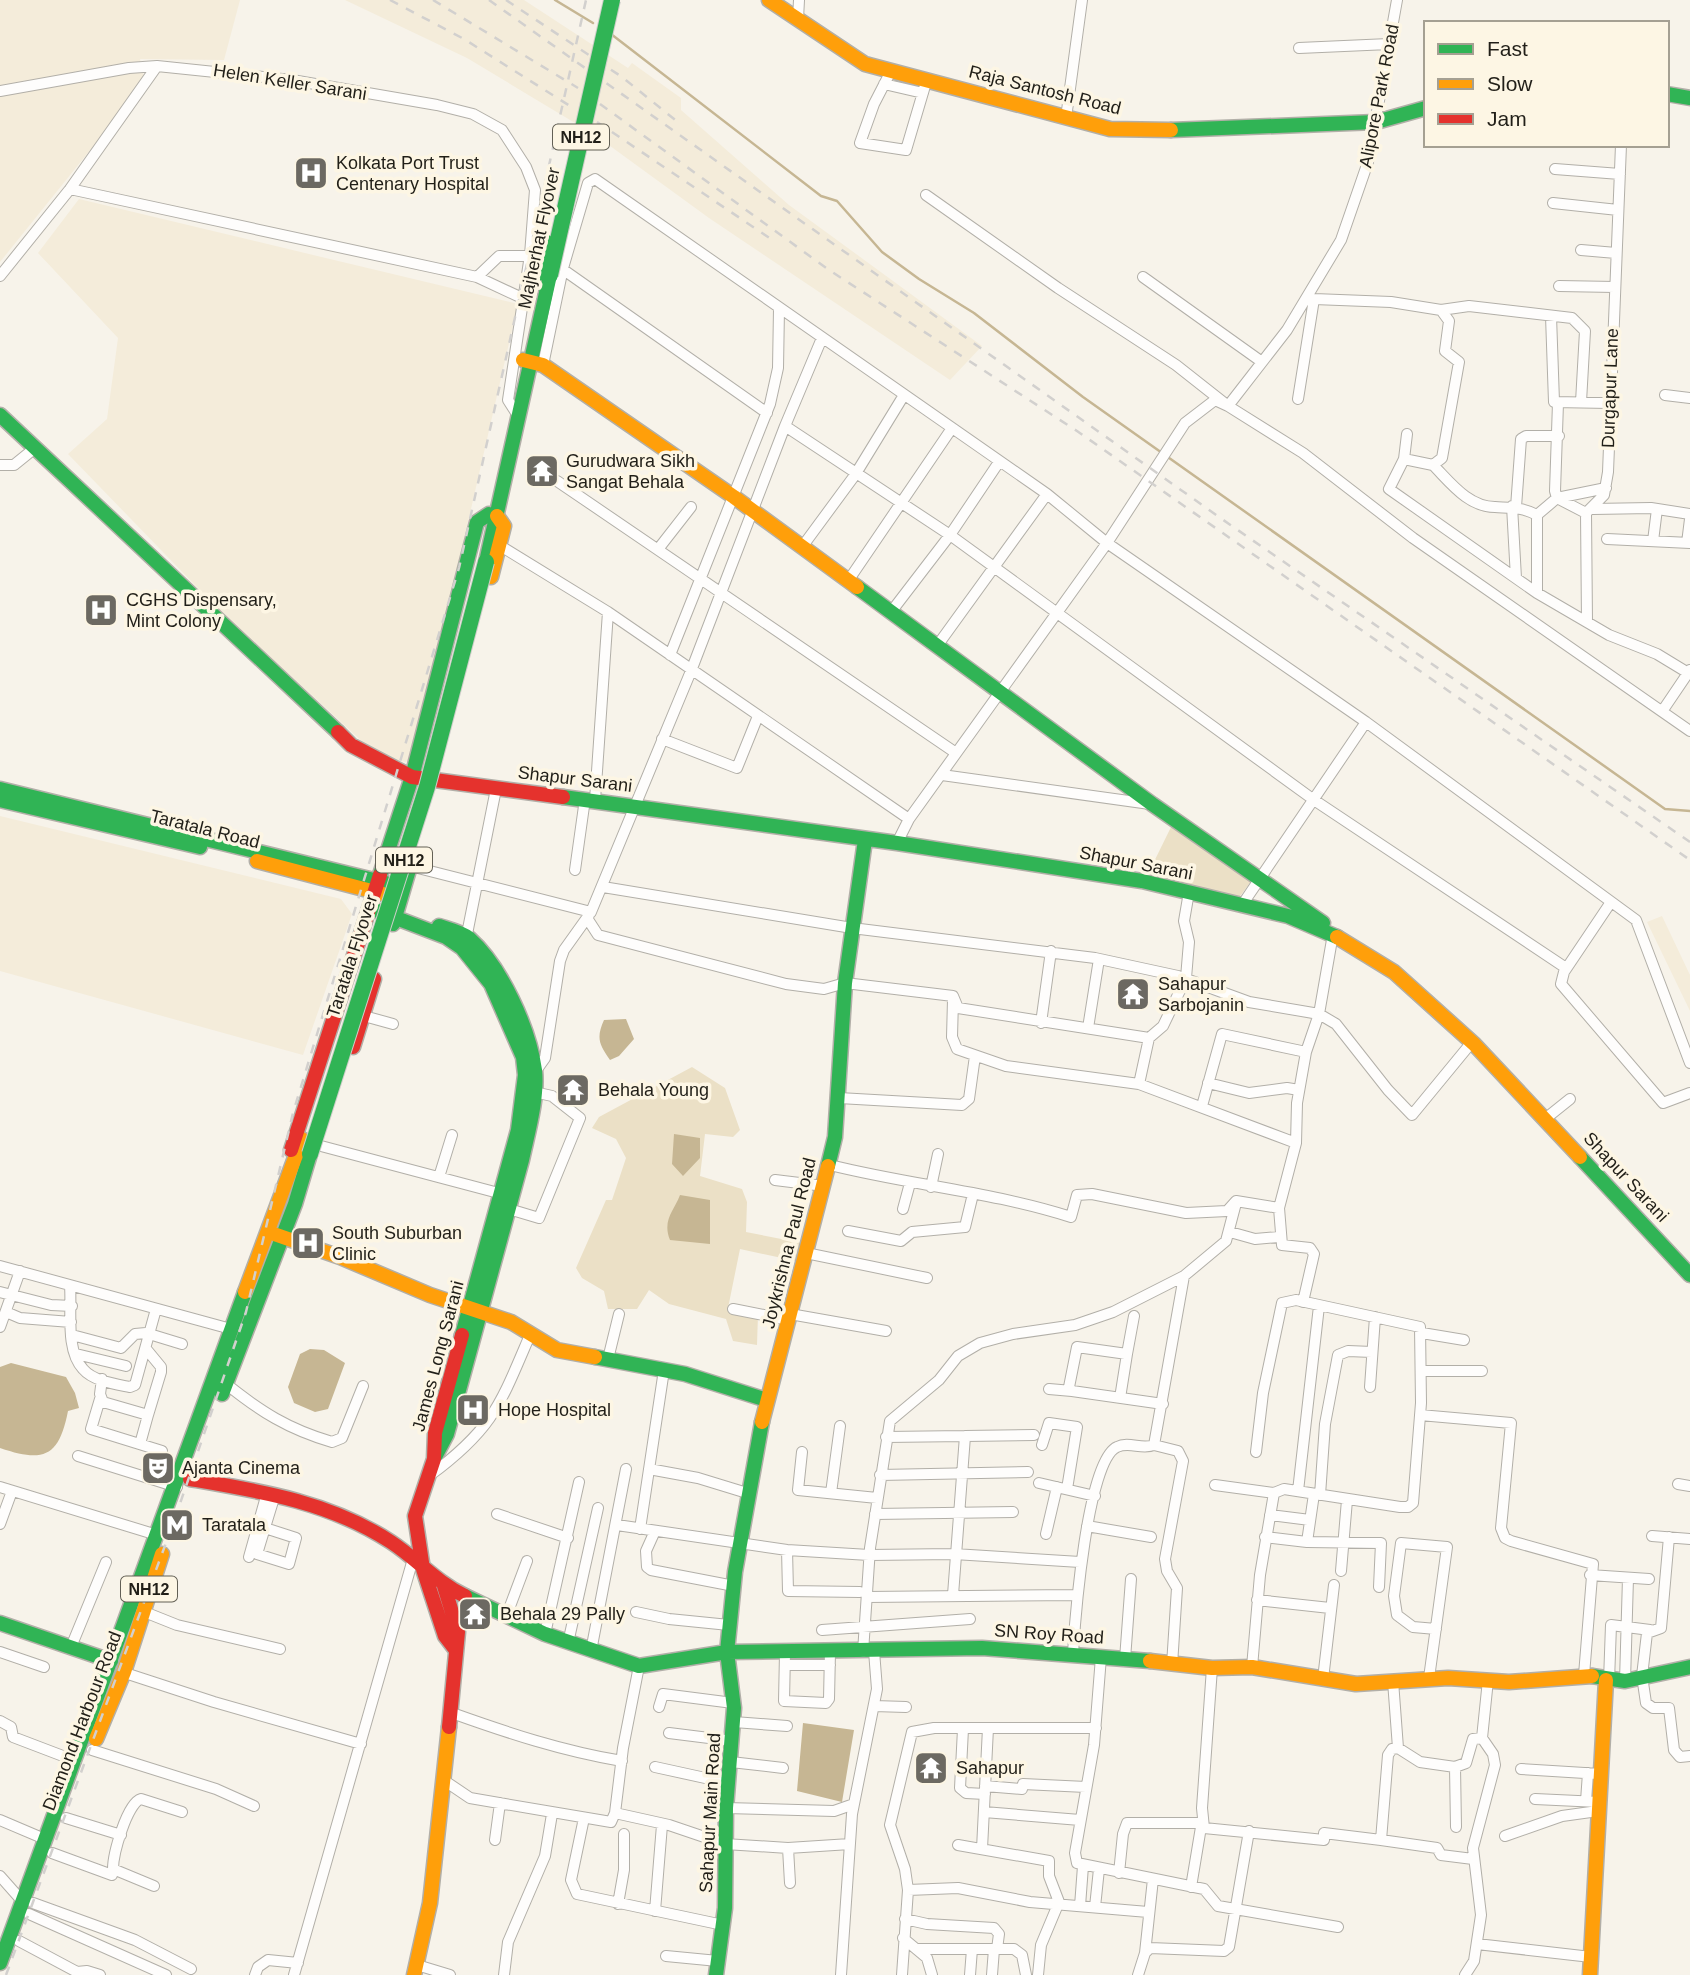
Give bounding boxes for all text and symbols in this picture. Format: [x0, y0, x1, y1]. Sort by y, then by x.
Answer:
legend [1424, 21, 1669, 147]
street label: Alipore Park Road [1355, 22, 1403, 170]
text: Fast [1487, 37, 1528, 60]
street label: Helen Keller Sarani [212, 60, 368, 104]
street label: Raja Santosh Road [967, 61, 1123, 119]
text: Slow [1487, 72, 1533, 95]
text: Jam [1487, 107, 1527, 130]
road number: NH12 [553, 125, 609, 150]
place label: Kolkata Port Trust Centenary Hospital [336, 153, 489, 194]
hospital icon: Kolkata Port Trust Centenary Hospital [292, 154, 330, 192]
street label: Majherhat Flyover [514, 165, 564, 311]
street label: Durgapur Lane [1598, 328, 1622, 448]
place label: Gurudwara Sikh Sangat Behala [566, 451, 695, 492]
temple icon: Gurudwara Sikh Sangat Behala [523, 452, 561, 490]
place label: CGHS Dispensary, Mint Colony [126, 590, 277, 631]
hospital icon: CGHS Dispensary, Mint Colony [82, 591, 120, 629]
street label: Shapur Sarani [517, 762, 633, 796]
street label: Taratala Road [148, 806, 262, 852]
street label: Shapur Sarani [1078, 842, 1194, 884]
road number: NH12 [376, 848, 432, 873]
street label: Taratala Flyover [323, 892, 381, 1020]
place label: Sahapur Sarbojanin [1158, 974, 1244, 1015]
temple icon: Sahapur Sarbojanin [1114, 975, 1152, 1013]
temple icon: Behala Young [554, 1071, 592, 1109]
place label: Behala Young [598, 1080, 709, 1100]
street label: Shapur Sarani [1579, 1128, 1673, 1226]
street label: Joykrishna Paul Road [758, 1156, 820, 1330]
place label: South Suburban Clinic [332, 1223, 462, 1264]
hospital icon: South Suburban Clinic [289, 1224, 327, 1262]
street label: James Long Sarani [408, 1279, 468, 1433]
hospital icon: Hope Hospital [454, 1391, 492, 1429]
place label: Hope Hospital [498, 1400, 611, 1420]
theatre icon: Ajanta Cinema [139, 1449, 177, 1487]
place label: Ajanta Cinema [182, 1458, 301, 1478]
metro station icon: Taratala [158, 1506, 196, 1544]
place label: Taratala [202, 1515, 267, 1535]
road number: NH12 [121, 1576, 177, 1602]
temple icon: Behala 29 Pally [456, 1595, 494, 1633]
place label: Behala 29 Pally [500, 1604, 625, 1624]
street label: SN Roy Road [993, 1620, 1105, 1648]
street label: Diamond Harbour Road [39, 1629, 125, 1813]
street label: Sahapur Main Road [696, 1733, 724, 1893]
temple icon: Sahapur [912, 1749, 950, 1787]
place label: Sahapur [956, 1758, 1024, 1778]

